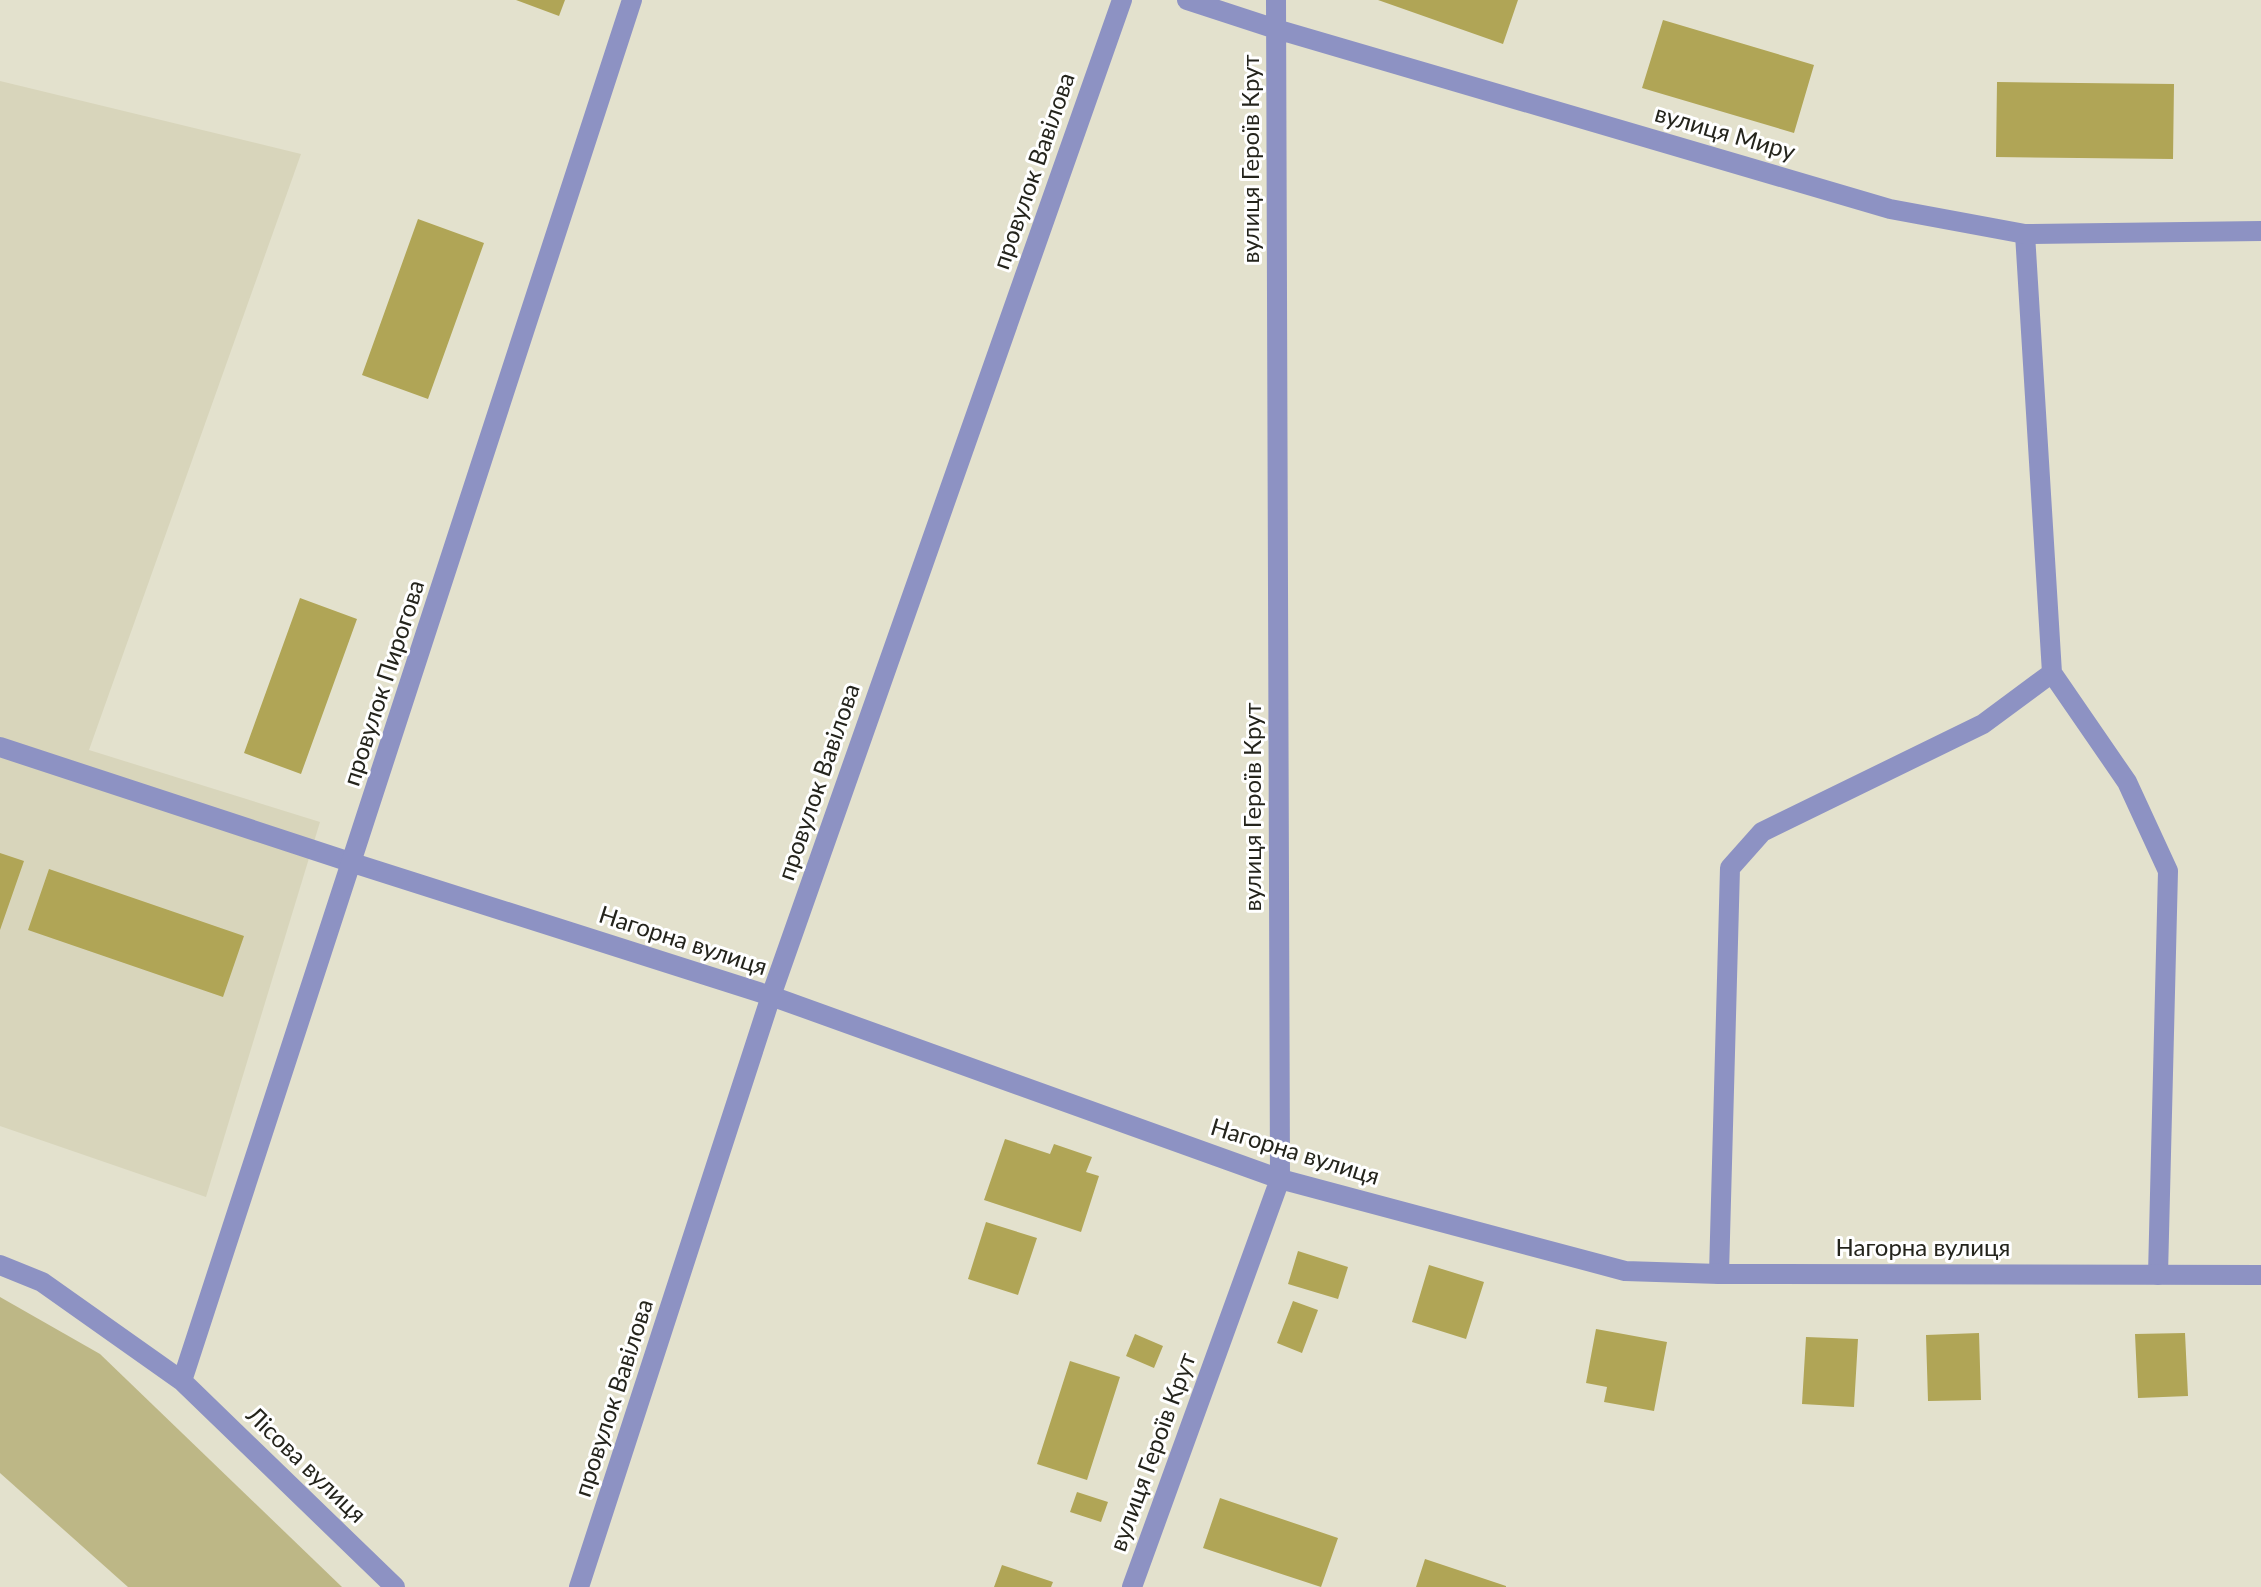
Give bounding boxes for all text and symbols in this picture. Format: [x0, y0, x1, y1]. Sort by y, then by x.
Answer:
street label: вулиця Героїв Крут [1235, 54, 1264, 264]
street label: провулок Вавілова [985, 68, 1080, 273]
street label: вулиця Миру [1652, 98, 1800, 166]
street label: провулок Пирогова [336, 576, 430, 789]
street label: провулок Вавілова [770, 679, 865, 884]
street label: вулиця Героїв Крут [1237, 702, 1266, 912]
street label: Нагорна вулиця [596, 899, 771, 980]
street label: Нагорна вулиця [1208, 1111, 1383, 1190]
street label: Нагорна вулиця [1836, 1232, 2010, 1261]
street label: провулок Вавілова [567, 1295, 658, 1500]
street label: вулиця Героїв Крут [1102, 1348, 1201, 1555]
street label: Лісова вулиця [241, 1399, 373, 1528]

